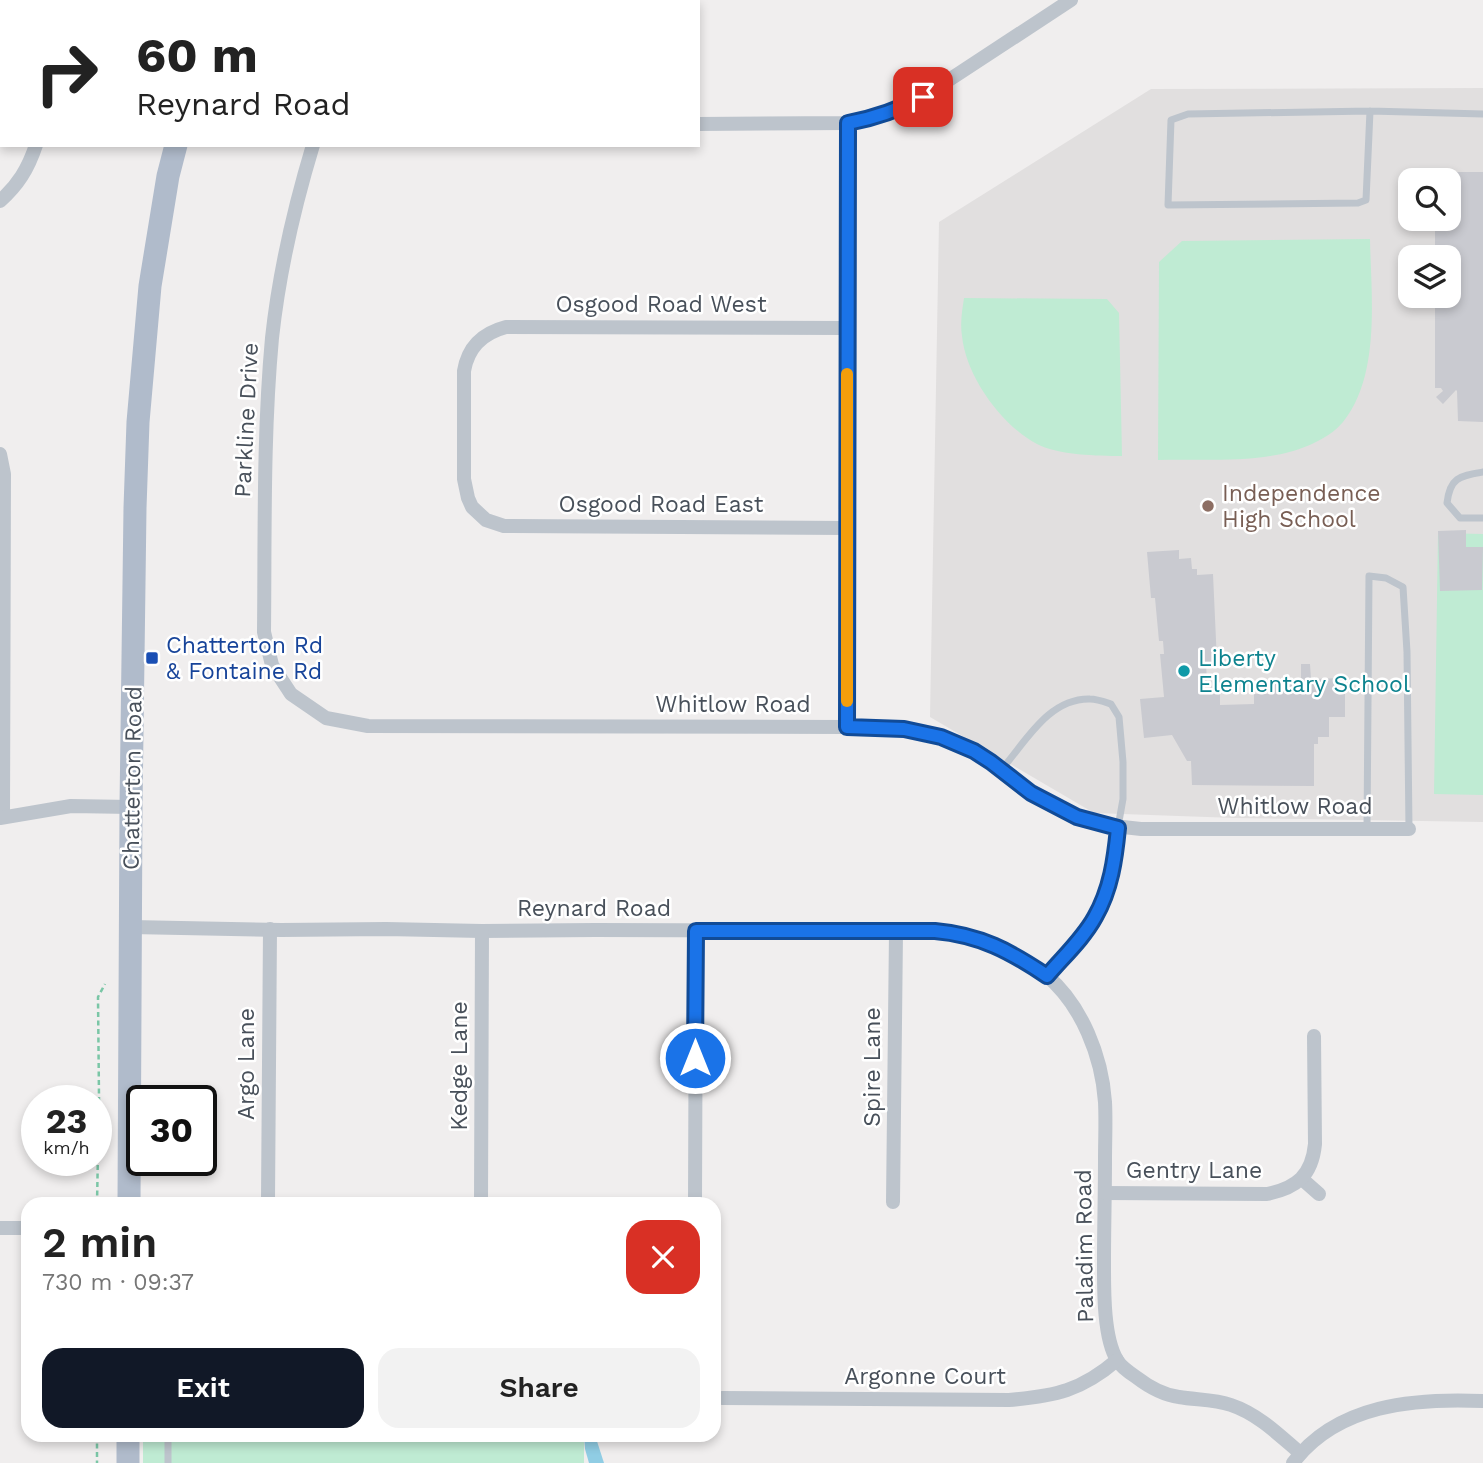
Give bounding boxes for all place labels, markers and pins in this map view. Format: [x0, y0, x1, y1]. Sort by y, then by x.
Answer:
pin [893, 67, 953, 127]
place label: Independence High School [1222, 480, 1381, 533]
marker: Independence High School [1200, 498, 1216, 514]
place label: Chatterton Rd & Fontaine Rd [166, 632, 323, 685]
place label: Liberty Elementary School [1198, 645, 1410, 698]
marker: Chatterton Rd & Fontaine Rd [144, 650, 160, 666]
marker: Liberty Elementary School [1176, 663, 1192, 679]

